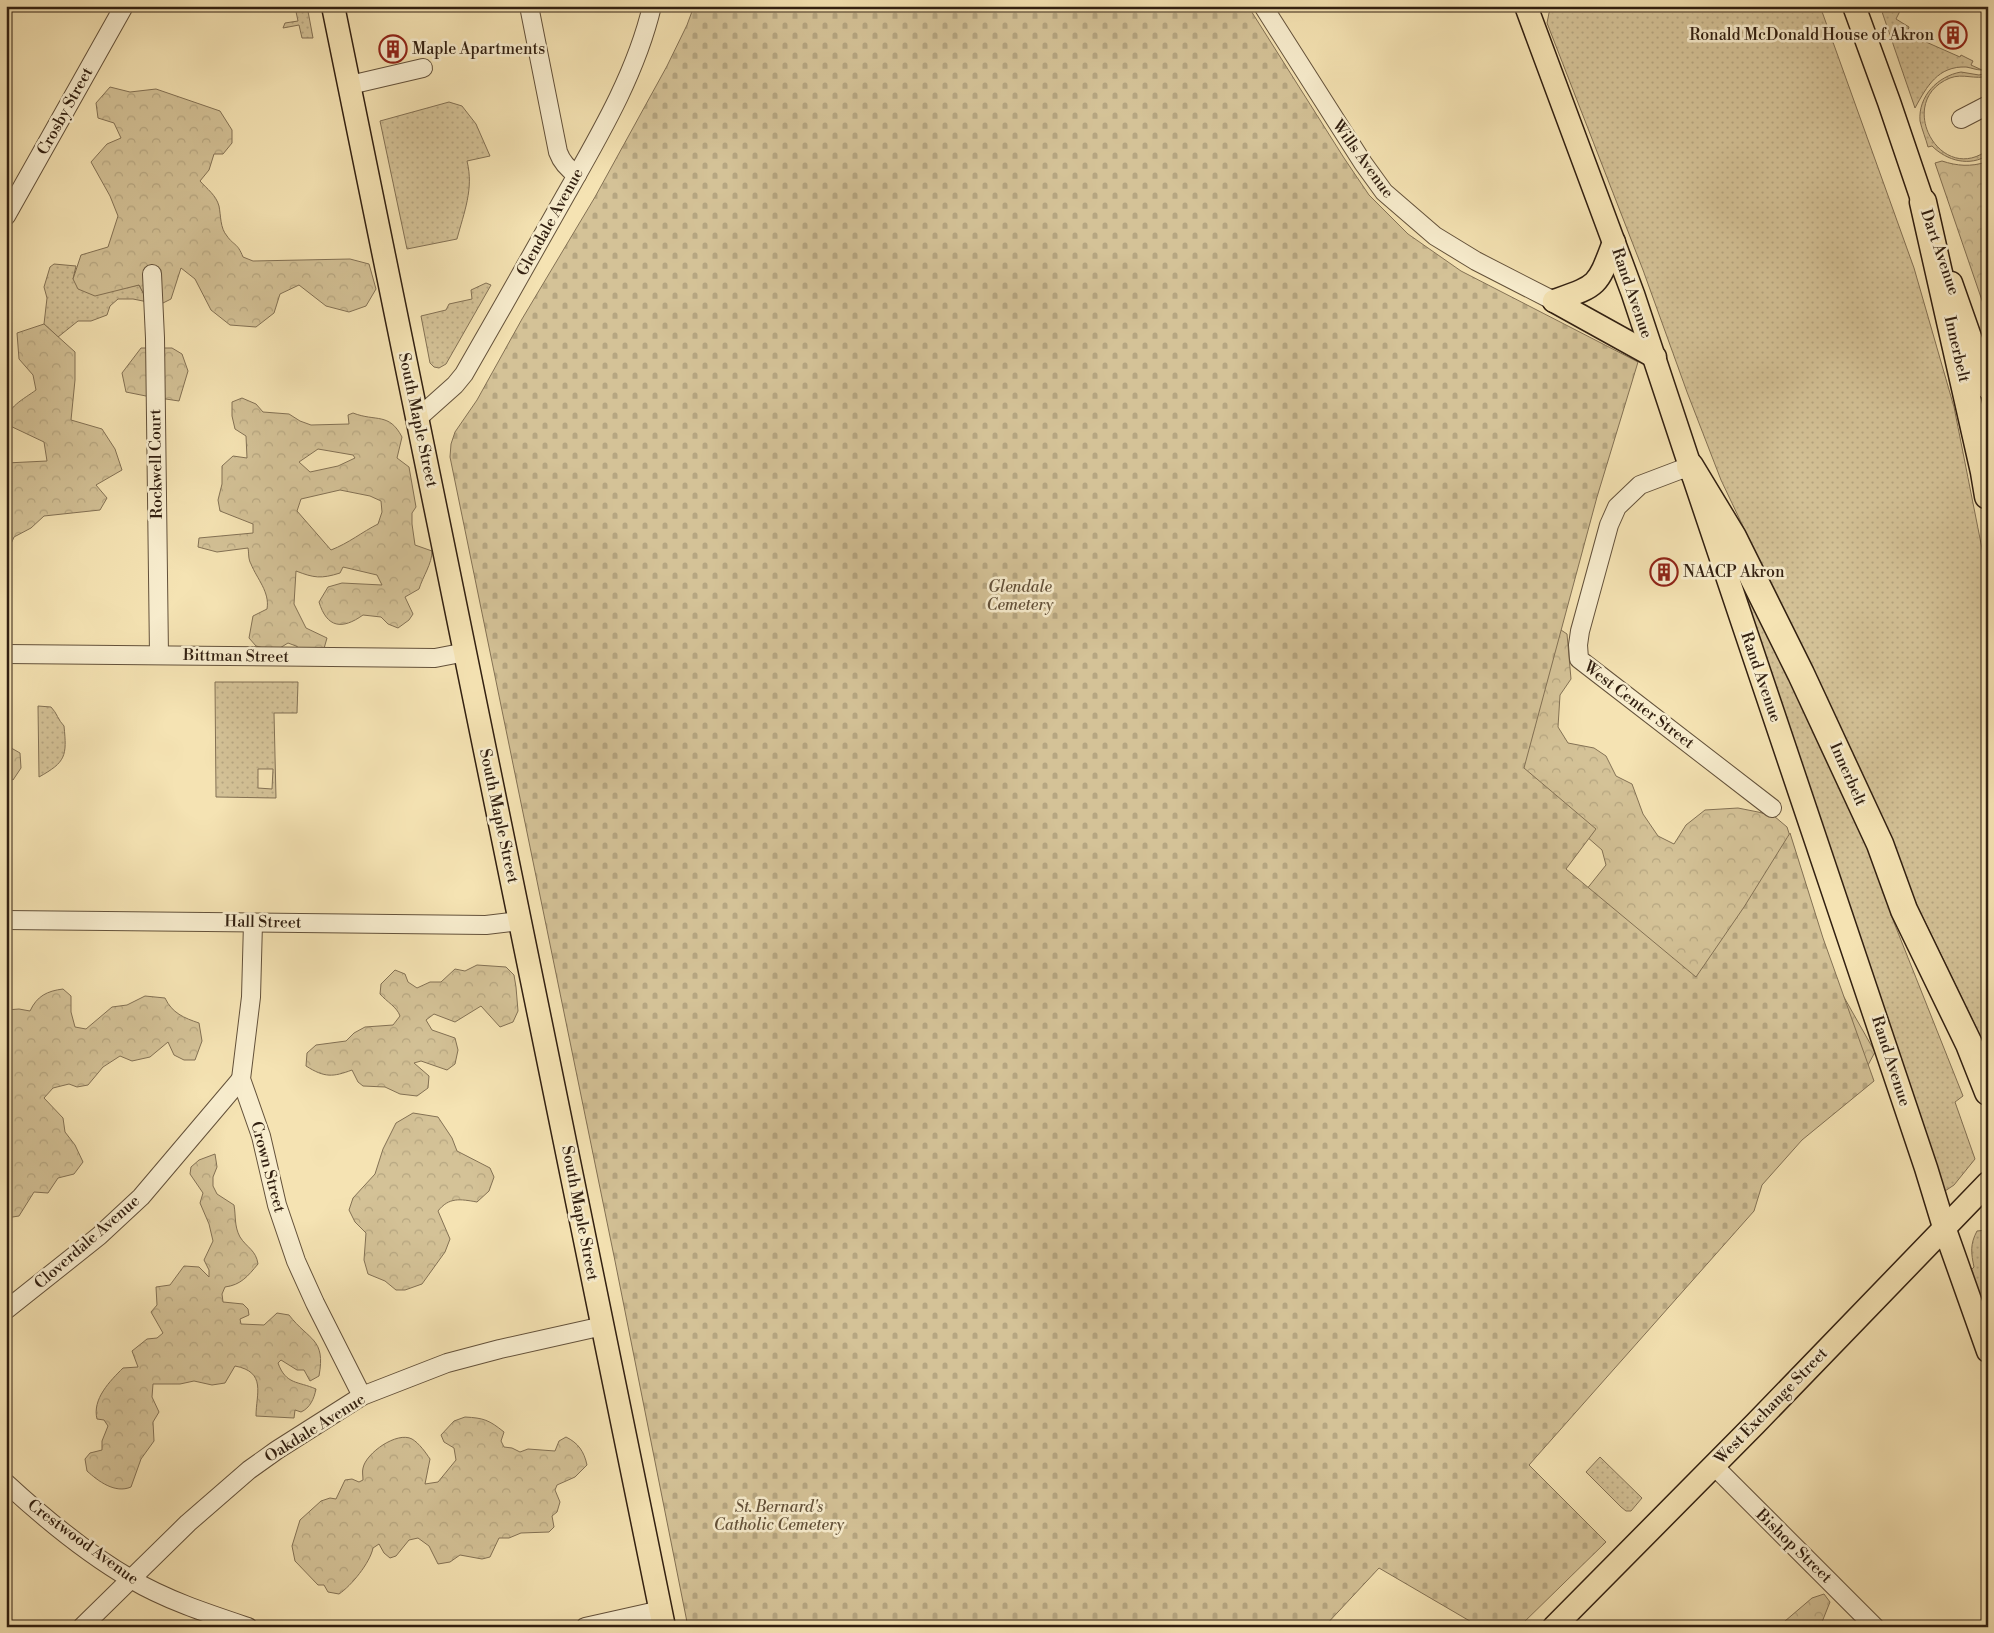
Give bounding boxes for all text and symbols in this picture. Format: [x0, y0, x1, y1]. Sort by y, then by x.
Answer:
building icon: Ronald McDonald House of Akron [1938, 20, 1968, 50]
place label: Ronald McDonald House of Akron [1689, 25, 1934, 45]
building icon: Maple Apartments [378, 34, 408, 64]
place label: Maple Apartments [412, 39, 545, 59]
street label: Crosby Street [33, 63, 97, 158]
street label: Wills Avenue [1327, 115, 1398, 202]
street label: Glendale Avenue [512, 165, 588, 279]
street label: Dart Avenue [1916, 206, 1964, 298]
street label: Rand Avenue [1607, 245, 1657, 341]
street label: Innerbelt [1940, 314, 1974, 385]
street label: South Maple Street [394, 351, 442, 489]
street label: Rockwell Court [145, 408, 167, 519]
building icon: NAACP Akron [1649, 557, 1679, 587]
place label: NAACP Akron [1683, 562, 1785, 582]
park label: Glendale Cemetery [986, 577, 1054, 615]
street label: Rand Avenue [1736, 629, 1786, 725]
street label: Bittman Street [182, 645, 290, 667]
street label: West Center Street [1579, 656, 1699, 753]
street label: Innerbelt [1825, 739, 1871, 809]
street label: South Maple Street [475, 747, 523, 885]
street label: Hall Street [224, 911, 302, 933]
street label: Rand Avenue [1867, 1013, 1915, 1109]
street label: Crown Street [246, 1119, 290, 1215]
street label: South Maple Street [557, 1144, 603, 1282]
street label: Cloverdale Avenue [30, 1191, 144, 1293]
street label: West Exchange Street [1709, 1343, 1832, 1469]
street label: Oakdale Avenue [261, 1389, 369, 1467]
street label: Crestwood Avenue [23, 1495, 143, 1589]
park label: St. Bernard's Catholic Cemetery [714, 1497, 845, 1535]
street label: Bishop Street [1751, 1504, 1836, 1587]

